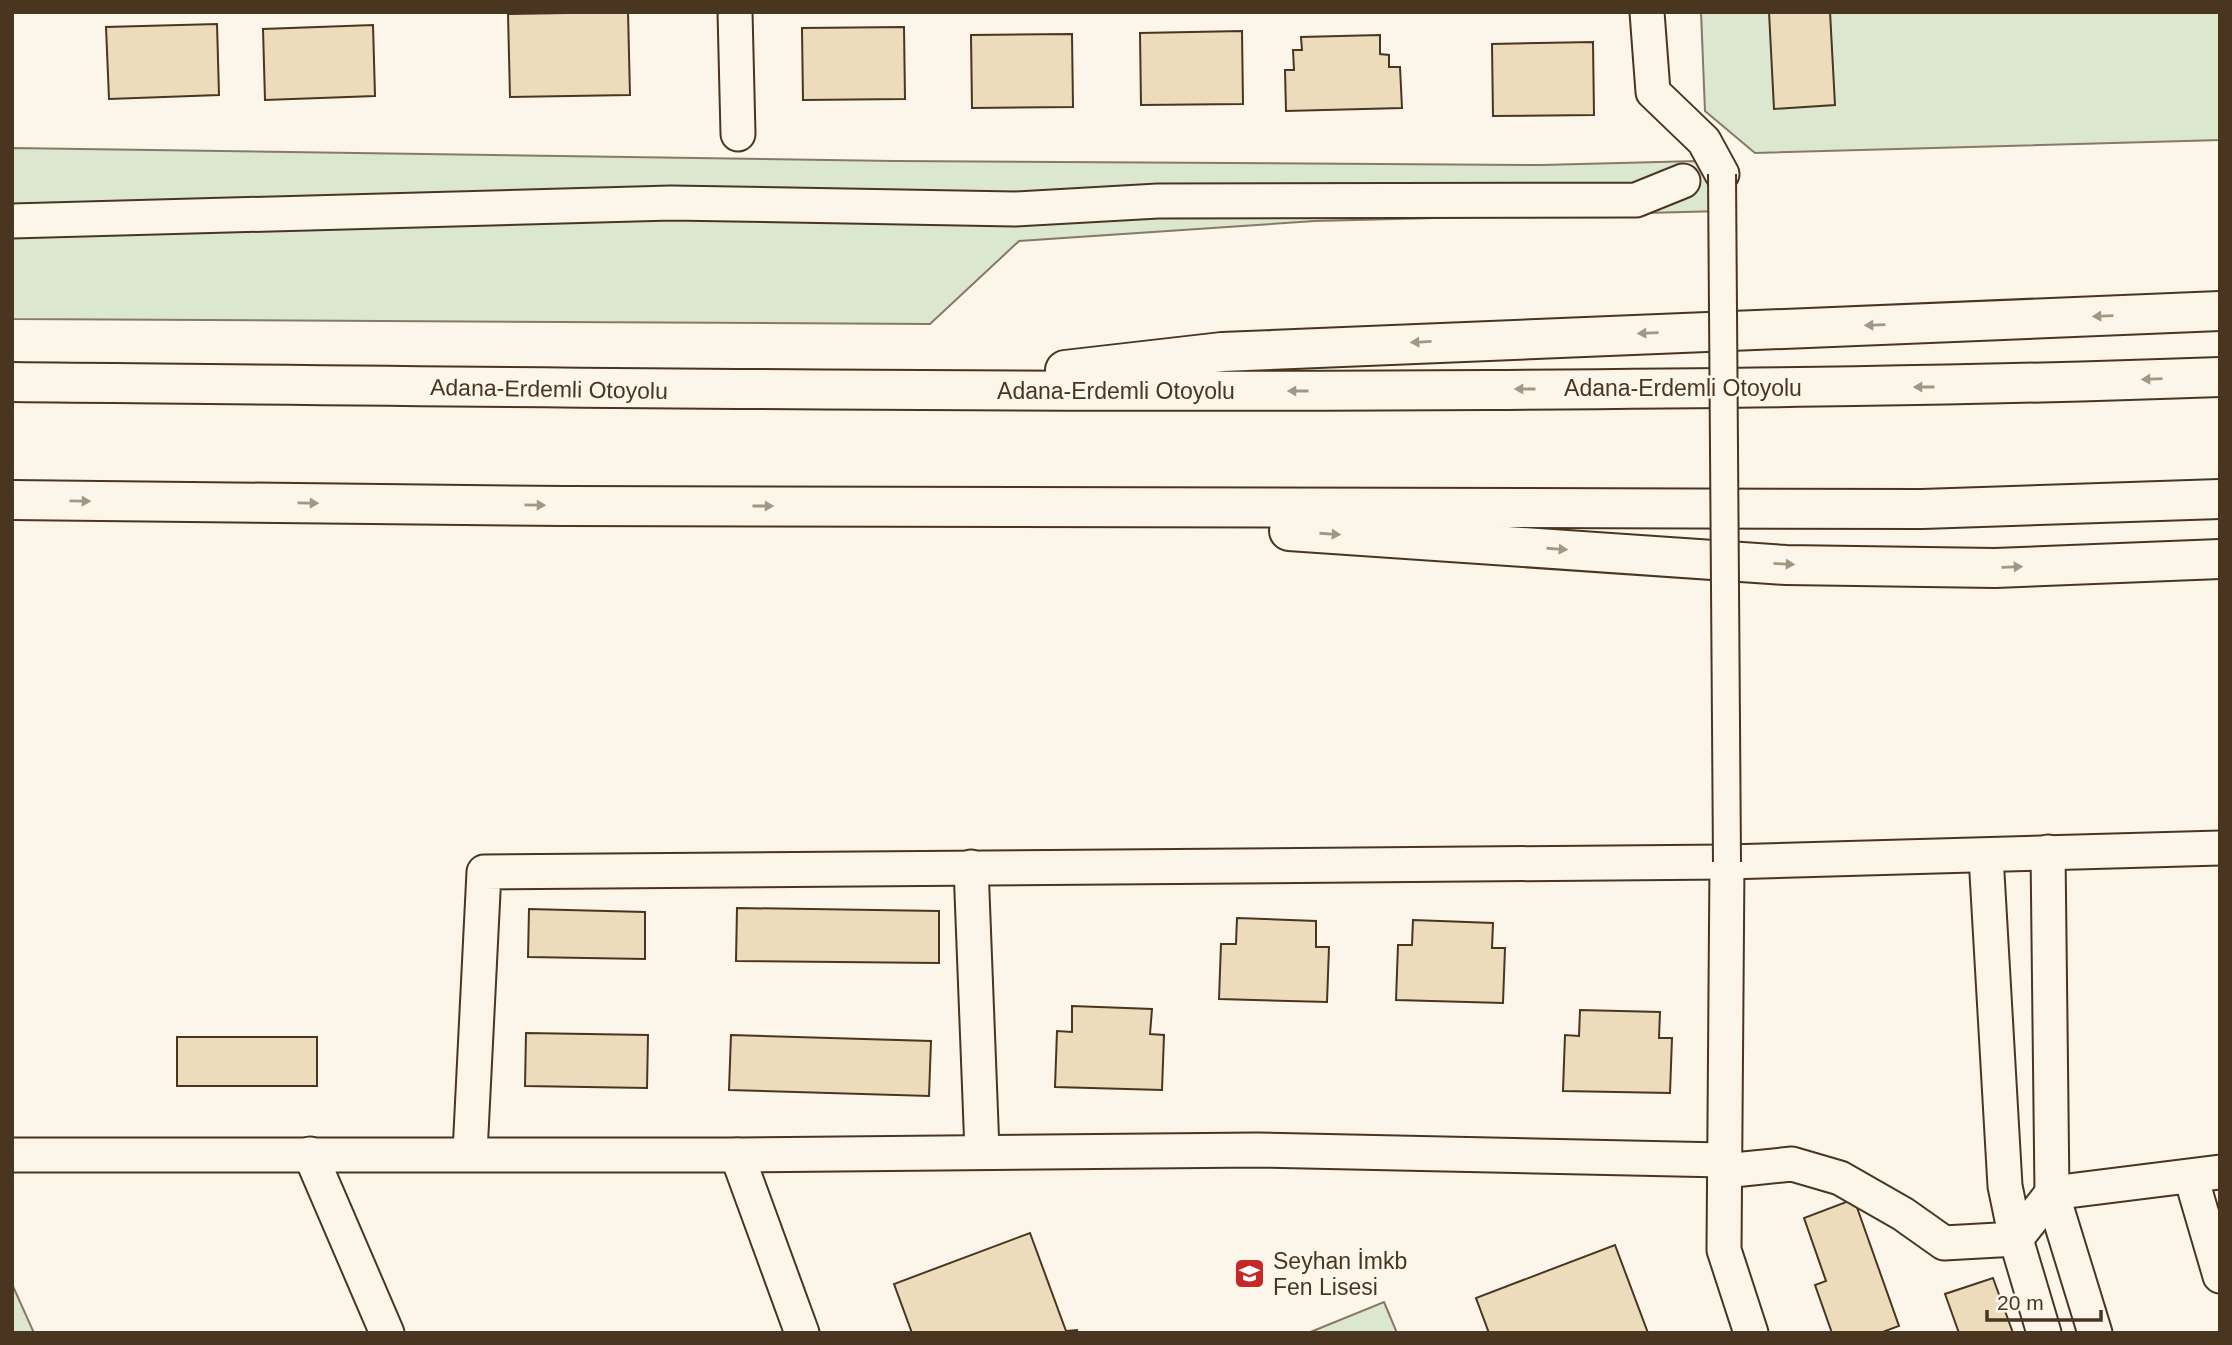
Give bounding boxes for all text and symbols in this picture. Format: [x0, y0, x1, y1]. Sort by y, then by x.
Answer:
one-way arrow [2091, 311, 2113, 322]
one-way arrow [1864, 319, 1886, 330]
one-way arrow [1637, 327, 1659, 338]
one-way arrow [1409, 337, 1431, 348]
street label: Adana-Erdemli Otoyolu [430, 374, 668, 404]
one-way arrow [2140, 374, 2162, 385]
street label: Adana-Erdemli Otoyolu [1564, 375, 1802, 401]
street label: Adana-Erdemli Otoyolu [997, 378, 1235, 404]
one-way arrow [1913, 381, 1935, 393]
one-way arrow [1514, 383, 1536, 395]
one-way arrow [1286, 385, 1308, 397]
one-way arrow [70, 495, 92, 506]
one-way arrow [297, 497, 319, 509]
one-way arrow [525, 500, 547, 511]
one-way arrow [752, 500, 774, 512]
one-way arrow [1319, 528, 1341, 539]
one-way arrow [1546, 544, 1568, 555]
one-way arrow [1773, 559, 1795, 570]
one-way arrow [2001, 562, 2023, 573]
place label: Seyhan İmkb Fen Lisesi [1273, 1248, 1407, 1300]
school or university icon: Seyhan İmkb Fen Lisesi [1233, 1257, 1267, 1291]
scale bar [1987, 1278, 2101, 1322]
text: 20 m [1997, 1291, 2044, 1314]

